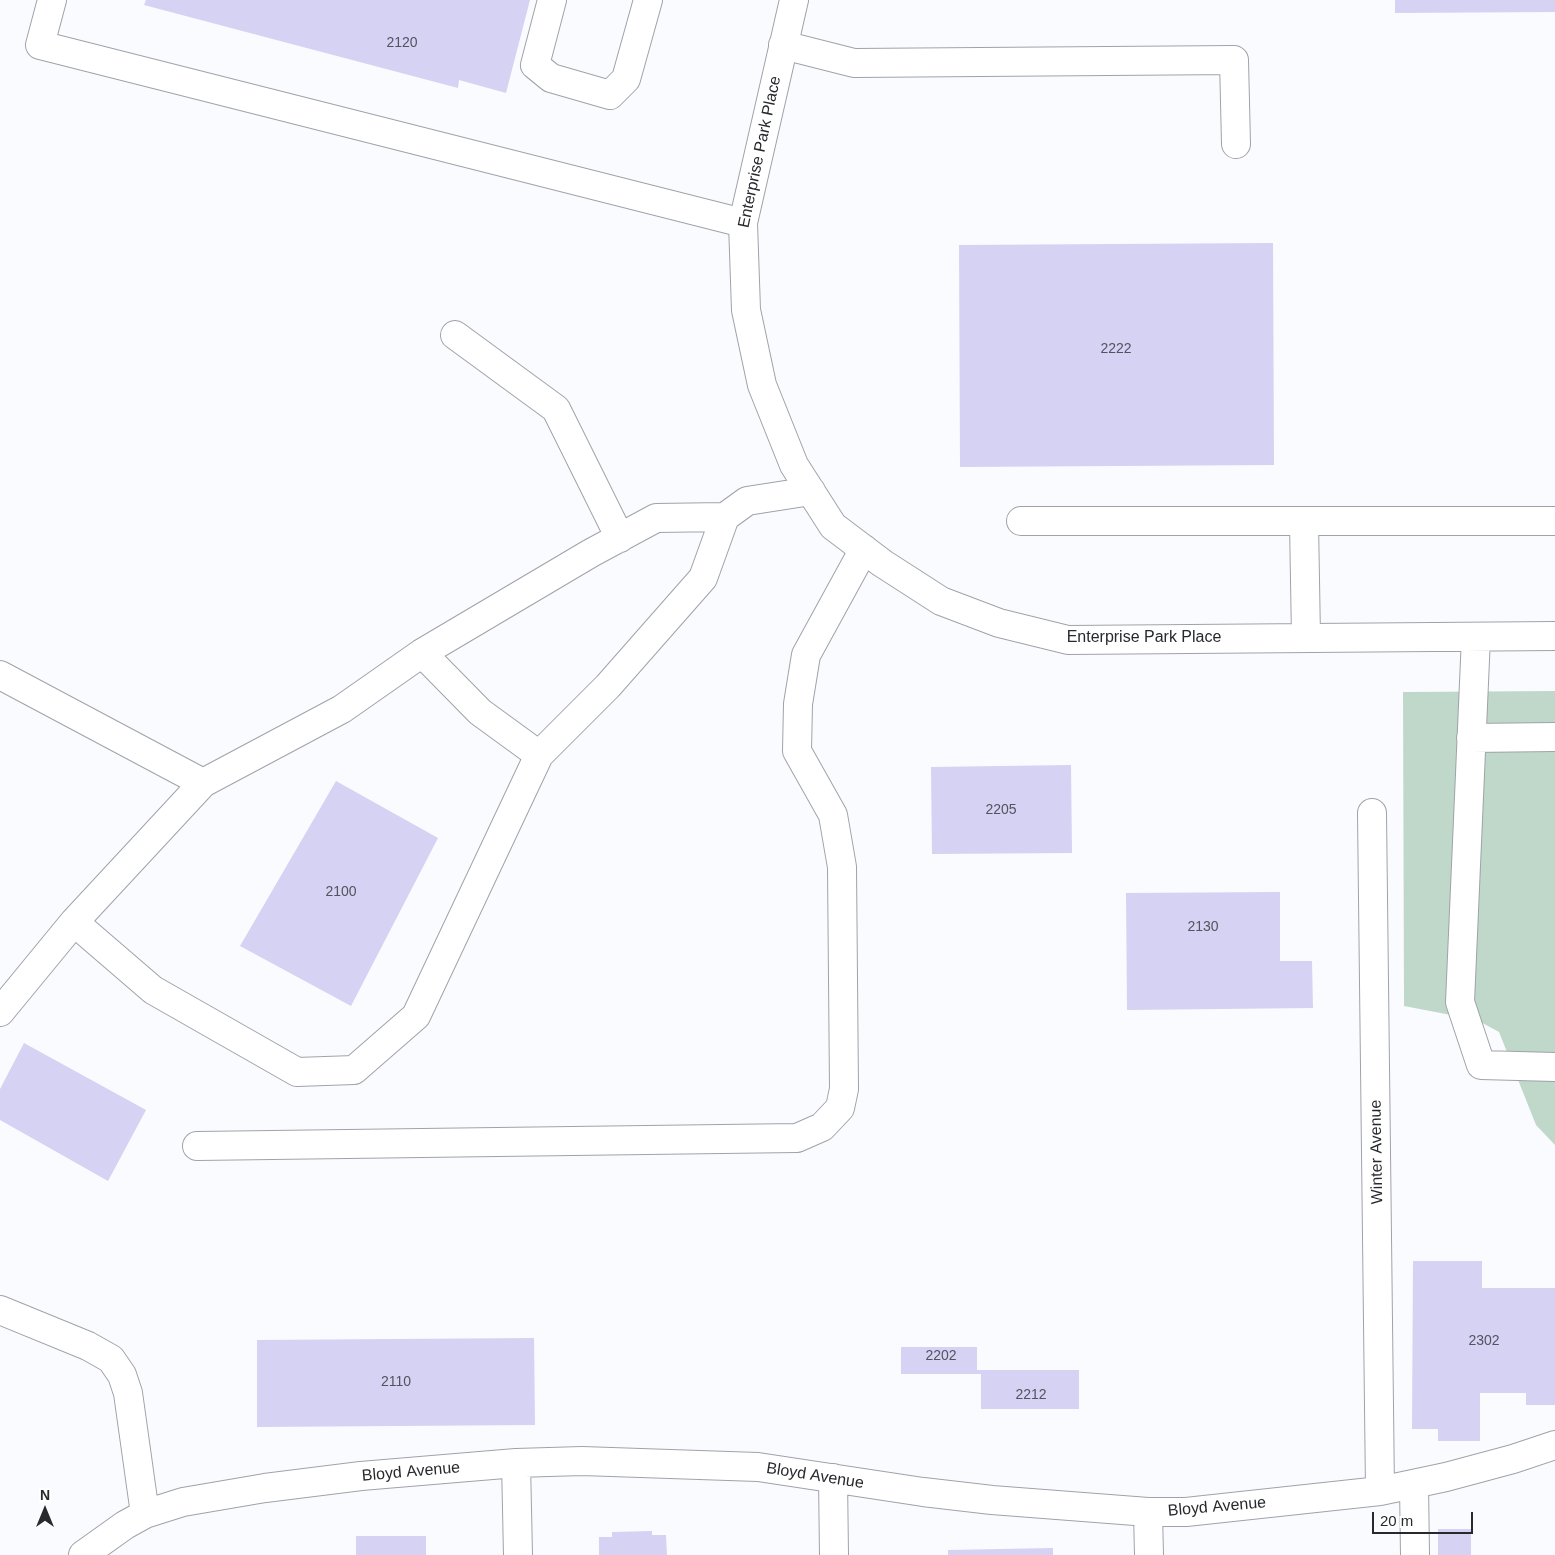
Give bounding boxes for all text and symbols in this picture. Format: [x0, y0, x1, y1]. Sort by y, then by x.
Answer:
house number: 2120 [386, 35, 418, 51]
street label: Enterprise Park Place [735, 74, 785, 230]
house number: 2222 [1100, 341, 1132, 357]
street label: Enterprise Park Place [1067, 628, 1221, 648]
house number: 2205 [985, 802, 1017, 818]
house number: 2100 [325, 884, 357, 900]
house number: 2130 [1187, 919, 1219, 935]
street label: Winter Avenue [1366, 1100, 1388, 1204]
house number: 2302 [1468, 1333, 1500, 1349]
house number: 2202 [925, 1348, 957, 1364]
house number: 2110 [381, 1374, 411, 1390]
house number: 2212 [1015, 1387, 1047, 1403]
street label: Bloyd Avenue [361, 1458, 461, 1486]
street label: Bloyd Avenue [765, 1459, 865, 1493]
north arrow [20, 1485, 70, 1535]
text: N [40, 1487, 50, 1503]
street label: Bloyd Avenue [1167, 1493, 1267, 1521]
scale bar [1375, 1502, 1476, 1534]
text: 20 m [1380, 1512, 1413, 1529]

